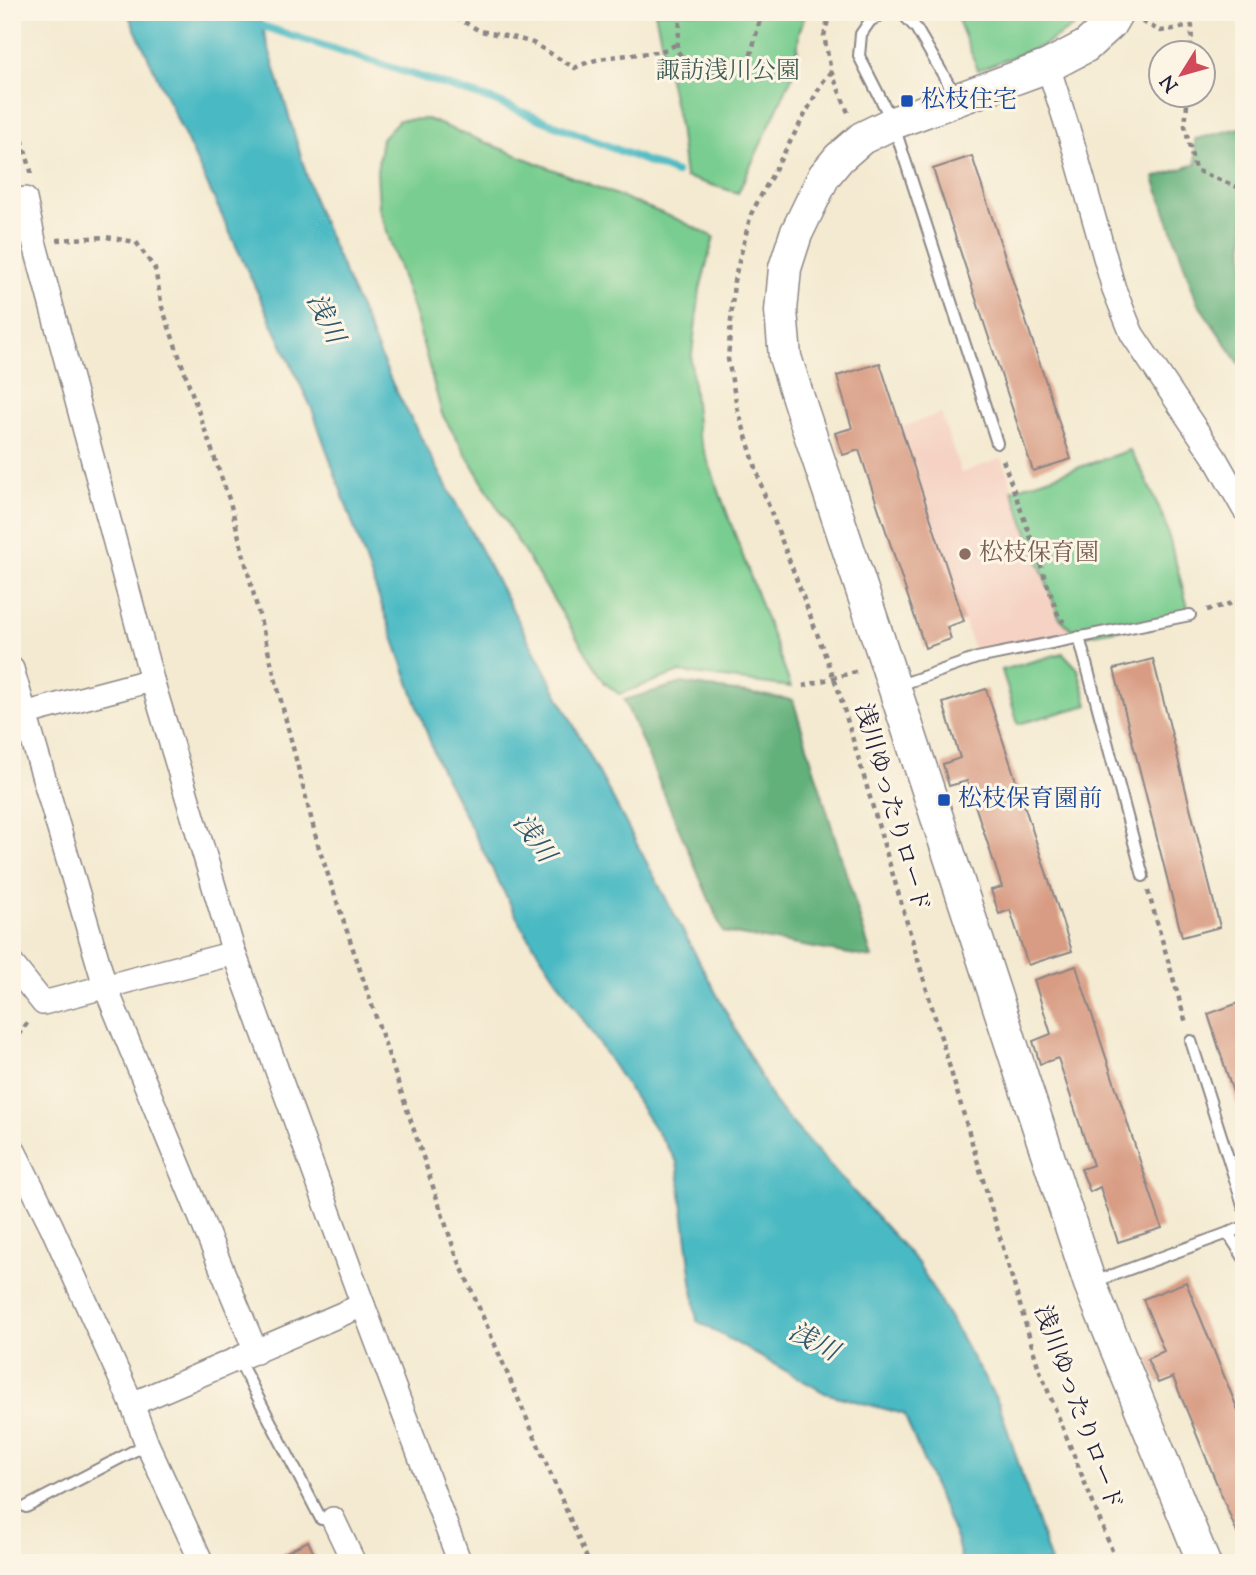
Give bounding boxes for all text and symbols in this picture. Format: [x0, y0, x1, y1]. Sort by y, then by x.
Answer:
north arrow [1148, 38, 1218, 108]
park label: 諏訪浅川公園 [656, 55, 800, 89]
text: N [1155, 69, 1186, 97]
place label: 松枝住宅 [921, 84, 1017, 118]
marker: 松枝住宅 [899, 93, 915, 109]
water label: 浅川 [296, 288, 353, 353]
place label: 松枝保育園 [979, 537, 1099, 571]
marker: 松枝保育園 [957, 546, 973, 562]
street label: 浅川ゆったりロード [845, 700, 937, 916]
place label: 松枝保育園前 [958, 783, 1102, 817]
marker: 松枝保育園前 [936, 792, 952, 808]
water label: 浅川 [503, 807, 565, 873]
street label: 浅川ゆったりロード [1024, 1301, 1130, 1515]
water label: 浅川 [781, 1314, 847, 1373]

